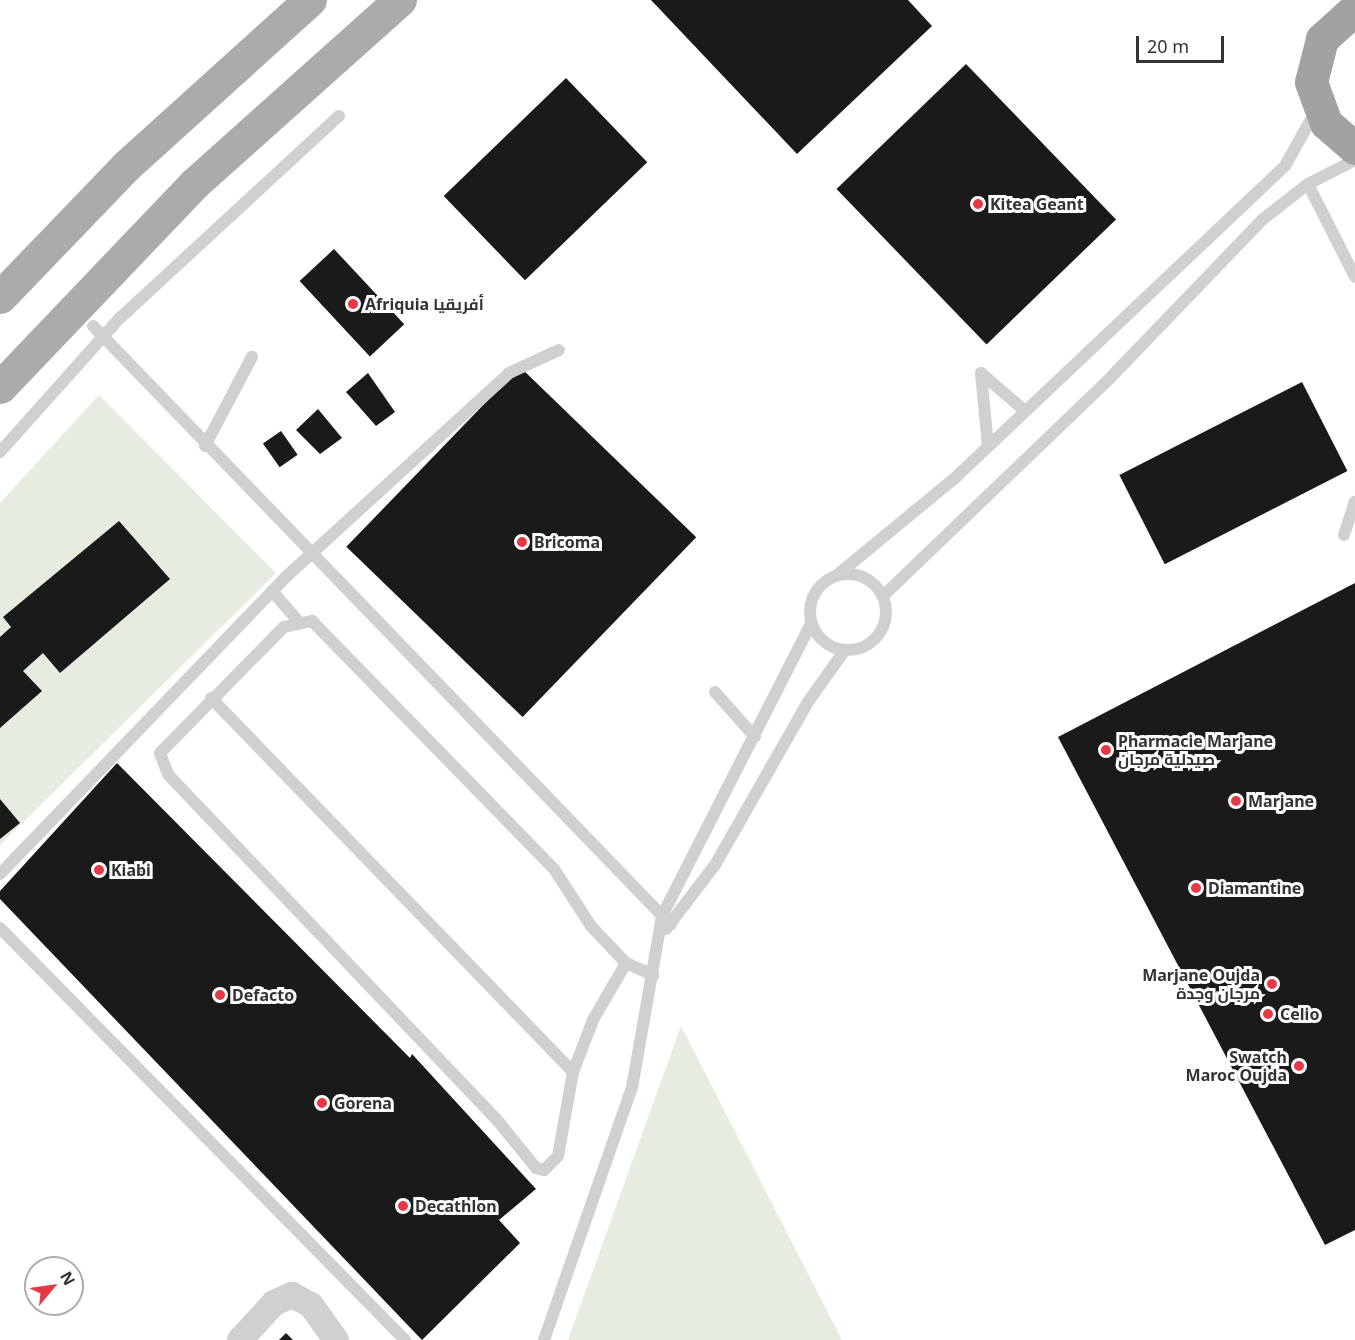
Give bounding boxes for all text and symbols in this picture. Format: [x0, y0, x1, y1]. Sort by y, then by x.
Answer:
scale bar [1139, 24, 1228, 62]
text: 20 m [1147, 34, 1189, 58]
place label: Kitea Geant [990, 194, 1084, 214]
marker: Kitea Geant [971, 197, 985, 211]
place label: Afriquia أفريقيا [365, 294, 484, 314]
marker: Afriquia أفريقيا [346, 297, 360, 311]
place label: Bricoma [534, 532, 600, 552]
marker: Bricoma [515, 535, 529, 549]
place label: Pharmacie Marjane صيدلية مرجان [1118, 731, 1273, 769]
marker: Pharmacie Marjane صيدلية مرجان [1099, 743, 1113, 757]
place label: Marjane [1248, 791, 1314, 811]
marker: Marjane [1229, 794, 1243, 808]
place label: Kiabi [111, 860, 151, 880]
marker: Kiabi [92, 863, 106, 877]
place label: Diamantine [1208, 878, 1301, 898]
marker: Diamantine [1189, 881, 1203, 895]
place label: Marjane Oujda مرجان وجدة [1142, 965, 1260, 1003]
marker: Marjane Oujda مرجان وجدة [1265, 977, 1279, 991]
place label: Defacto [232, 985, 294, 1005]
marker: Defacto [213, 988, 227, 1002]
place label: Celio [1280, 1004, 1319, 1024]
marker: Celio [1261, 1007, 1275, 1021]
place label: Swatch Maroc Oujda [1186, 1047, 1287, 1085]
marker: Swatch Maroc Oujda [1292, 1059, 1306, 1073]
place label: Gorena [334, 1093, 392, 1113]
marker: Gorena [315, 1096, 329, 1110]
place label: Decathlon [415, 1196, 497, 1216]
marker: Decathlon [396, 1199, 410, 1213]
north arrow [24, 1256, 84, 1316]
text: N [55, 1267, 81, 1289]

